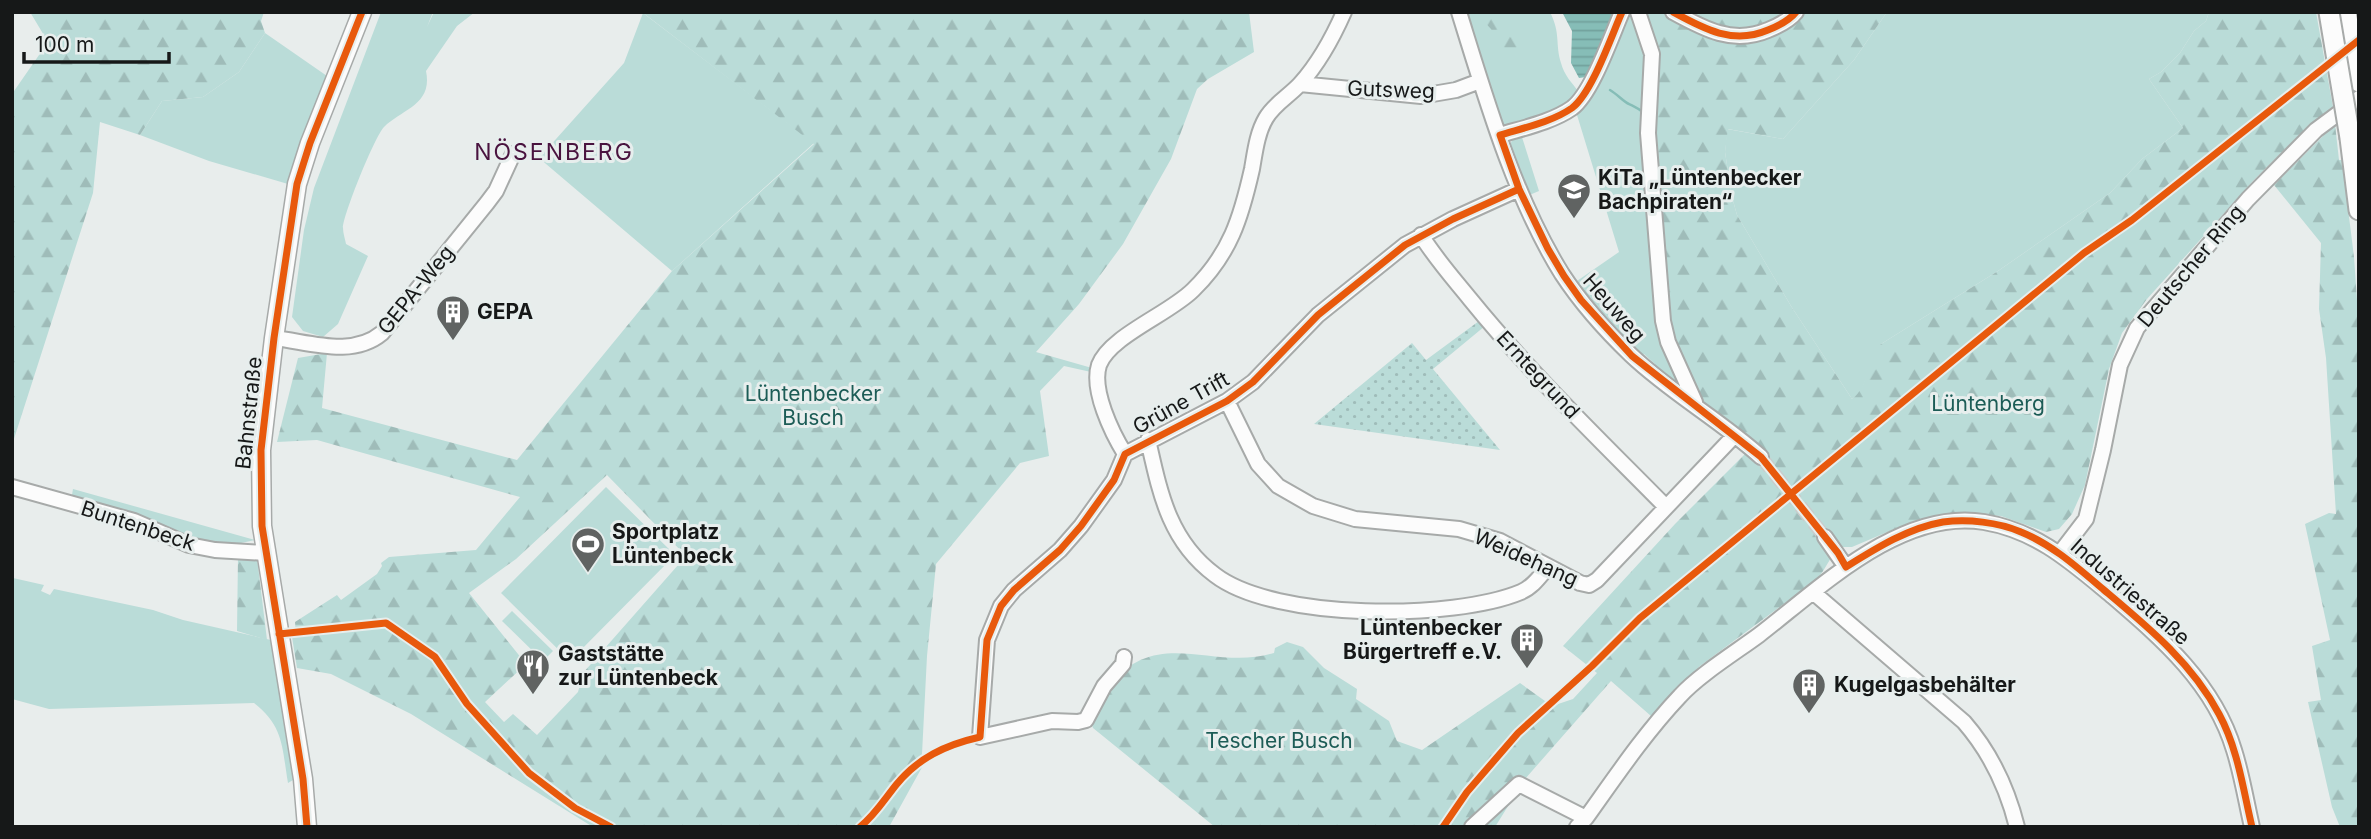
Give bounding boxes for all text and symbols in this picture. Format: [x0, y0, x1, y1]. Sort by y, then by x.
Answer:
scale bar [24, 21, 170, 65]
text: 100 m [35, 32, 94, 57]
street label: Gutsweg [1347, 75, 1435, 104]
district label: NÖSENBERG [474, 138, 634, 166]
place label: KiTa „Lüntenbecker Bachpiraten“ [1598, 165, 1802, 214]
school or university icon: KiTa „Lüntenbecker Bachpiraten“ [1555, 171, 1593, 220]
street label: Deutscher Ring [2132, 199, 2249, 332]
street label: GEPA-Weg [372, 240, 459, 339]
street label: Heuweg [1578, 268, 1651, 347]
building icon: GEPA [434, 293, 472, 342]
place label: GEPA [477, 299, 533, 324]
street label: Erntegrund [1491, 326, 1585, 424]
street label: Bahnstraße [230, 355, 267, 471]
street label: Grüne Trift [1128, 366, 1233, 439]
park label: Lüntenbecker Busch [745, 381, 881, 430]
park label: Lüntenberg [1931, 391, 2045, 416]
street label: Buntenbeck [78, 495, 199, 556]
place label: Sportplatz Lüntenbeck [612, 519, 734, 568]
street label: Weidehang [1470, 523, 1582, 592]
sports icon: Sportplatz Lüntenbeck [569, 525, 607, 574]
street label: Industriestraße [2066, 533, 2195, 650]
place label: Lüntenbecker Bürgertreff e.V. [1343, 615, 1502, 664]
building icon: Lüntenbecker Bürgertreff e.V. [1508, 621, 1546, 670]
place label: Gaststätte zur Lüntenbeck [558, 641, 719, 690]
restaurant icon: Gaststätte zur Lüntenbeck [514, 647, 552, 696]
building icon: Kugelgasbehälter [1790, 666, 1828, 715]
place label: Kugelgasbehälter [1834, 672, 2016, 697]
park label: Tescher Busch [1205, 728, 1353, 753]

